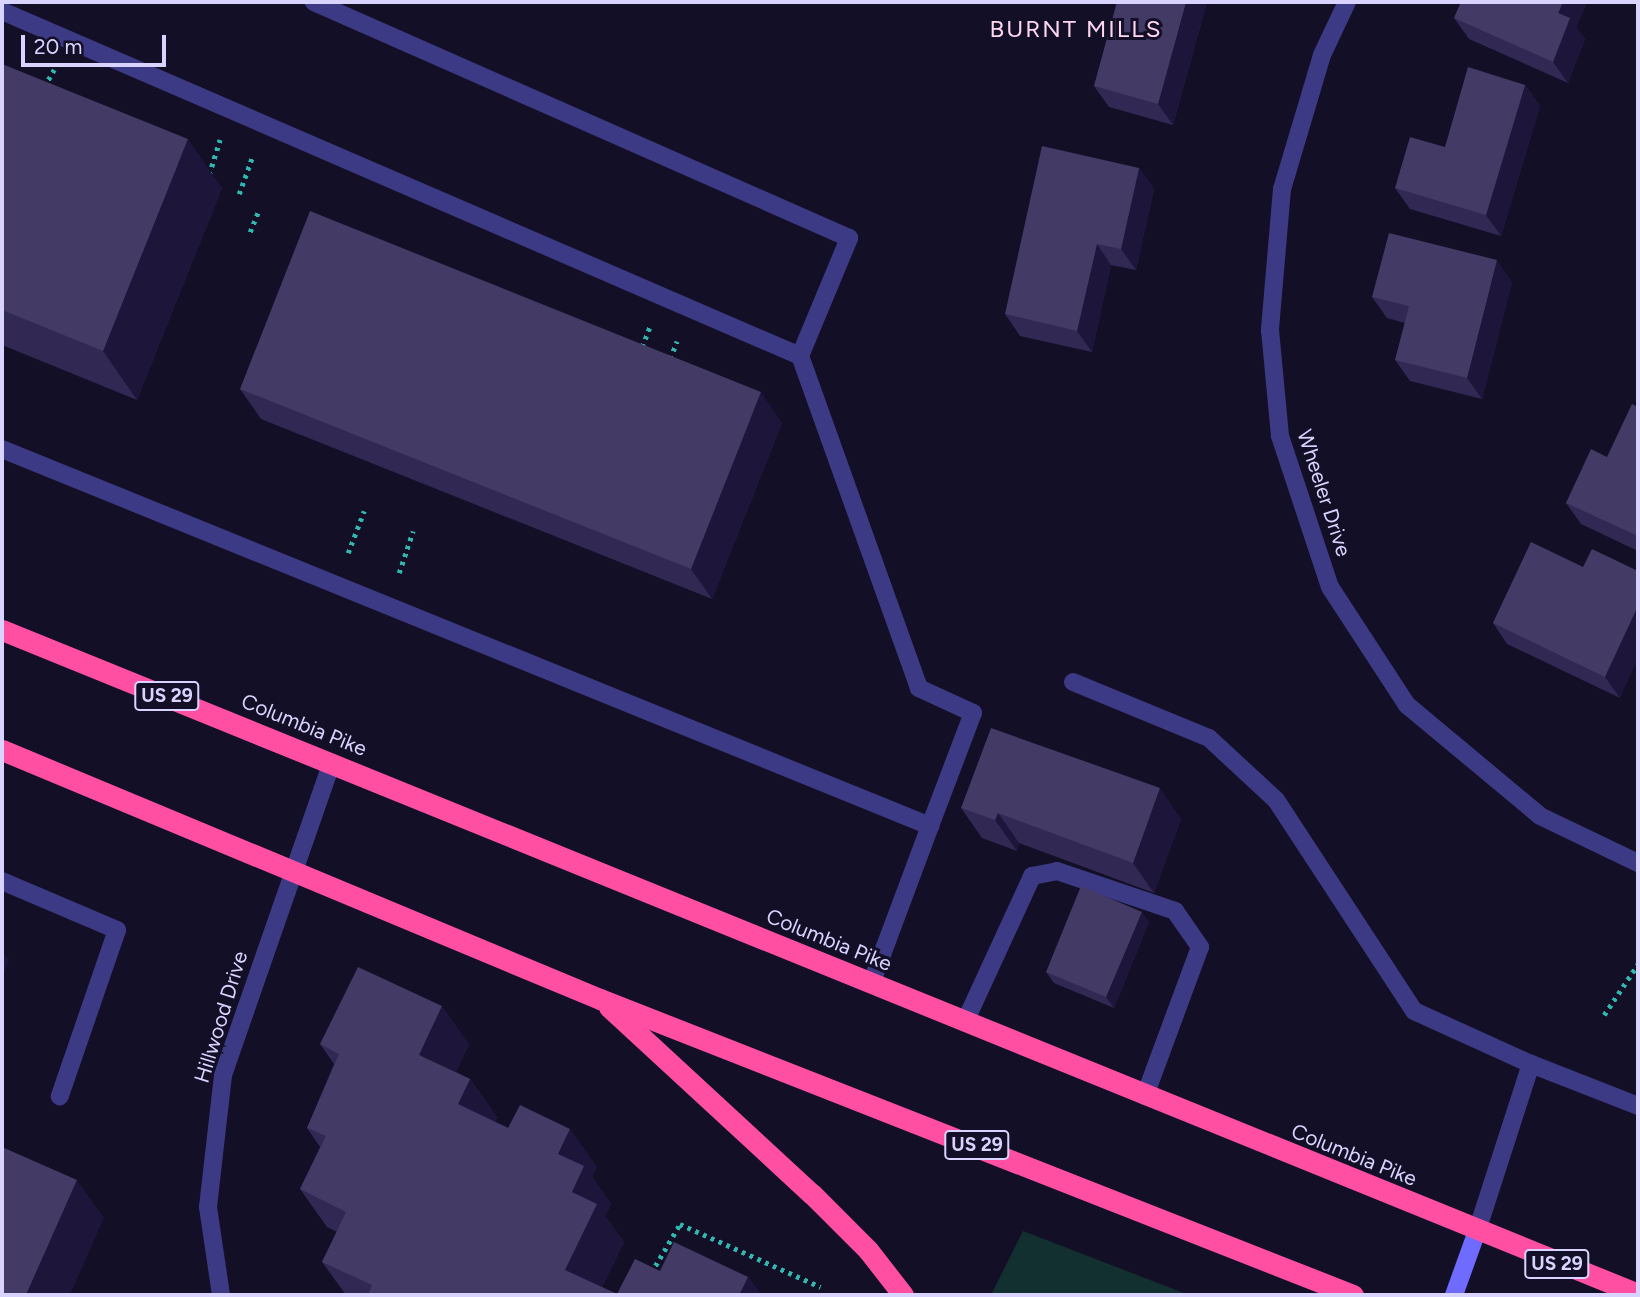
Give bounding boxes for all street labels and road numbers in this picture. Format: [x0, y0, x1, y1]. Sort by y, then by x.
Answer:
street label: Wheeler Drive [1292, 426, 1356, 560]
road number: US 29 [134, 680, 200, 712]
street label: Columbia Pike [238, 688, 370, 762]
street label: Columbia Pike [763, 903, 895, 977]
street label: Hillwood Drive [189, 948, 253, 1086]
street label: Columbia Pike [1288, 1118, 1420, 1192]
road number: US 29 [944, 1130, 1010, 1161]
road number: US 29 [1524, 1248, 1590, 1280]

